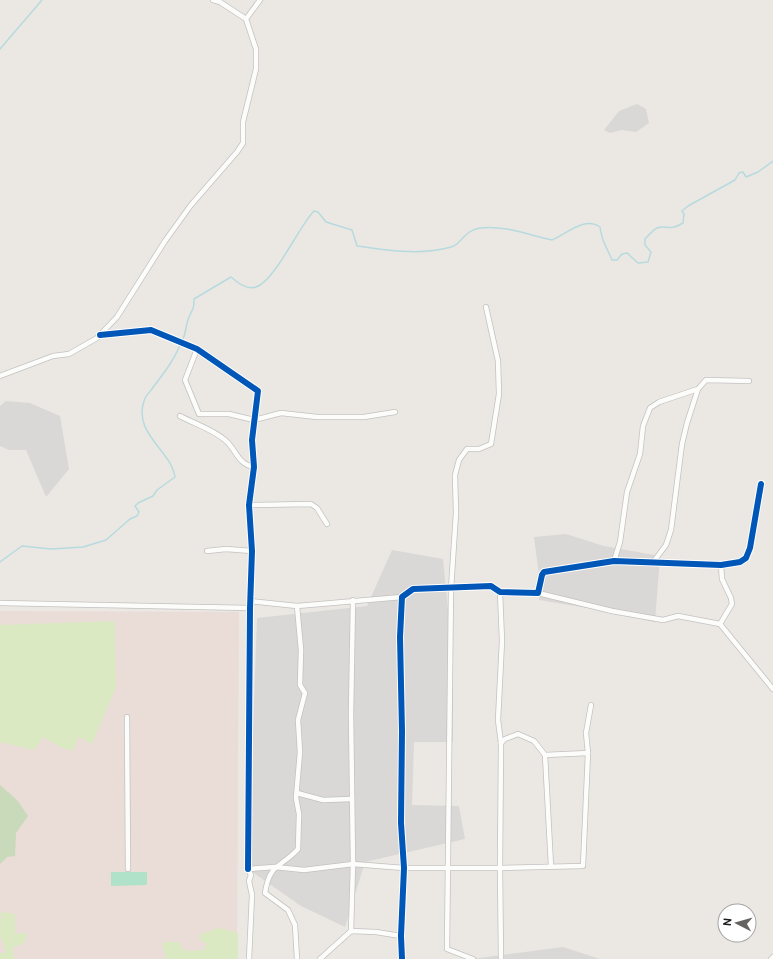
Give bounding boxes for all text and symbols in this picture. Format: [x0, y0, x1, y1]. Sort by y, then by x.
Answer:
north arrow [717, 903, 757, 943]
text: N [721, 917, 734, 927]

